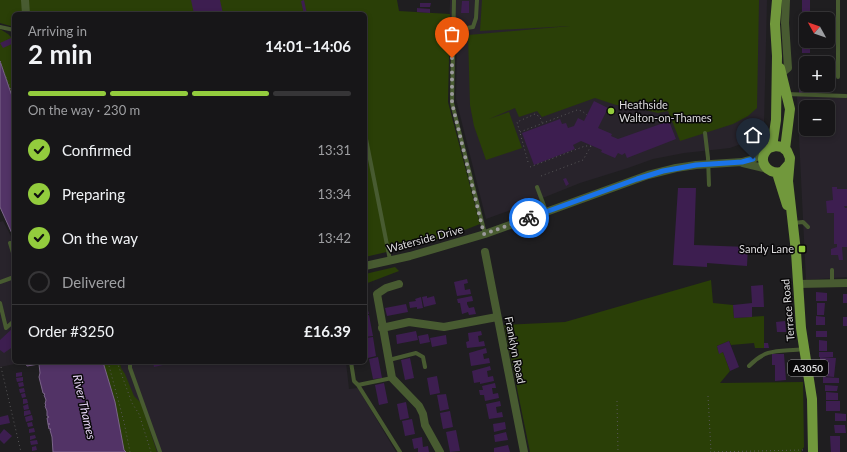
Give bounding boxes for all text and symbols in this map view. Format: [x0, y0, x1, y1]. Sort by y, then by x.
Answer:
north arrow [799, 12, 835, 48]
map controls [799, 12, 835, 136]
pin [435, 17, 469, 58]
text: Arriving in [28, 23, 87, 39]
icon: bag [441, 23, 463, 45]
text: 14:01–14:06 [265, 37, 351, 55]
text: 2 min [28, 38, 92, 70]
button: + [799, 56, 835, 92]
place label: Heathside Walton-on-Thames [619, 98, 712, 124]
button: − [799, 100, 835, 136]
text: On the way · 230 m [28, 102, 140, 118]
marker: Heathside Walton-on-Thames [606, 106, 616, 116]
pin [736, 118, 770, 159]
icon: home [742, 124, 764, 146]
icon: check [28, 139, 50, 161]
text: Confirmed [62, 141, 131, 159]
text: 13:31 [318, 142, 351, 158]
icon: check [28, 183, 50, 205]
text: Preparing [62, 185, 125, 203]
text: 13:34 [318, 186, 351, 202]
courier [509, 198, 549, 238]
icon: bike [518, 207, 540, 229]
street label: Waterside Drive [385, 222, 465, 255]
icon: check [28, 227, 50, 249]
text: On the way [62, 229, 138, 247]
text: 13:42 [318, 230, 351, 246]
place label: Sandy Lane [739, 242, 794, 255]
marker: Sandy Lane [797, 244, 807, 254]
text: Delivered [62, 273, 125, 291]
street label: Terrace Road [778, 278, 797, 342]
street label: Franklyn Road [503, 315, 528, 385]
text: Order #3250 [28, 322, 114, 340]
text: £16.39 [304, 322, 351, 340]
road number: A3050 [788, 360, 828, 376]
water label: River Thames [70, 373, 99, 441]

